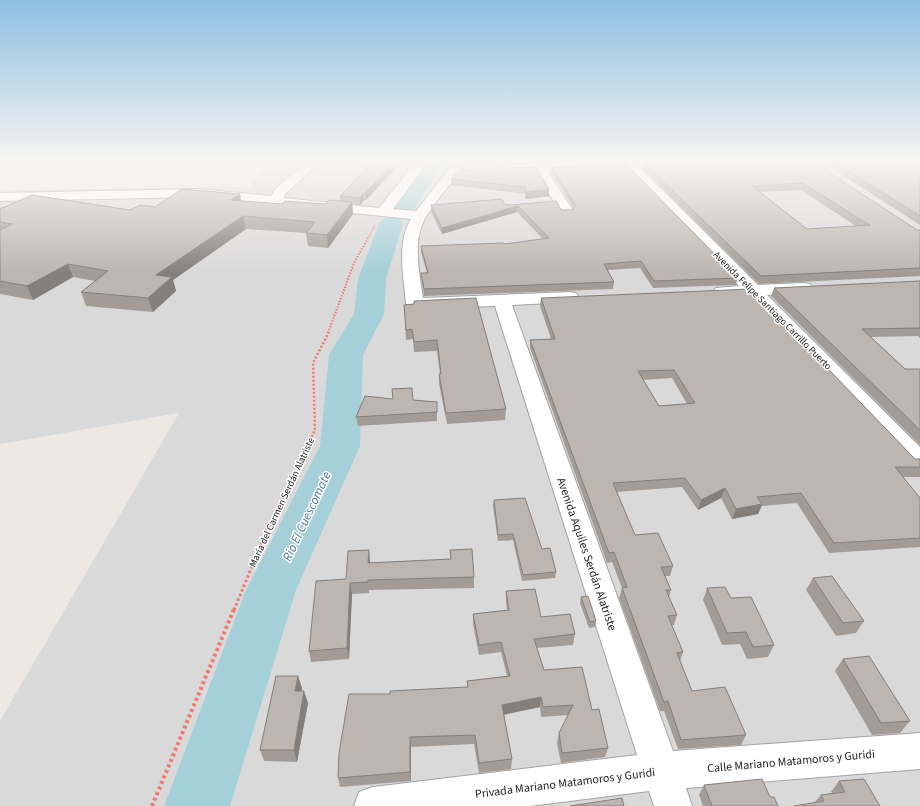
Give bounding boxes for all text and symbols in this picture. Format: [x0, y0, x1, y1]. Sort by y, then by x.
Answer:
street label: Avenida Felipe Santiago Carrillo Puerto [710, 248, 835, 373]
street label: María del Carmen Serdán Alatriste [246, 435, 318, 569]
water label: Rio El Cuescomate [278, 469, 336, 564]
street label: Avenida Aquiles Serdán Alatriste [552, 475, 621, 633]
street label: Calle Mariano Matamoros y Guridi [706, 746, 876, 777]
street label: Privada Mariano Matamoros y Guridi [474, 764, 656, 803]

